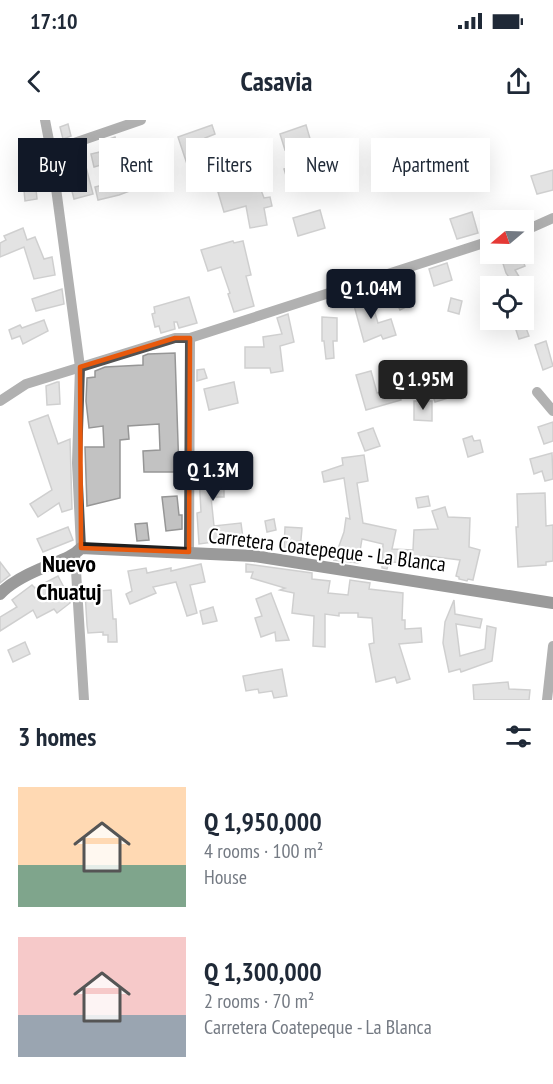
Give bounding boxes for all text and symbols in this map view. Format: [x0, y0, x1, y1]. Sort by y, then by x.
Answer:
text: 17:10 [30, 7, 78, 35]
text: Casavia [241, 64, 312, 98]
icon: back [18, 65, 51, 98]
icon: share [502, 65, 535, 98]
chip: Buy [18, 138, 87, 192]
chip: Rent [99, 138, 174, 192]
chip: Filters [186, 138, 273, 192]
chip: New [285, 138, 359, 192]
chip: Apartment [371, 138, 490, 192]
north arrow [480, 210, 534, 264]
map controls [480, 210, 534, 330]
pin: Q 1.04M [316, 269, 426, 320]
text: Q 1.04M [340, 275, 402, 301]
button: locate [480, 276, 534, 330]
pin: Q 1.95M [368, 360, 478, 411]
text: Q 1.95M [392, 366, 454, 392]
pin: Q 1.3M [164, 451, 262, 502]
text: Q 1.3M [187, 457, 239, 483]
street label: Carretera Coatepeque - La Blanca [207, 522, 447, 577]
district label: Nuevo Chuatuj [36, 548, 102, 607]
text: 3 homes [18, 720, 96, 753]
icon: filters [502, 720, 535, 753]
text: Q 1,950,000 [204, 805, 322, 838]
icon: home [66, 811, 138, 883]
text: 4 rooms · 100 m² [204, 838, 323, 864]
text: House [204, 864, 247, 890]
text: Q 1,300,000 [204, 955, 322, 988]
icon: home [66, 961, 138, 1033]
text: 2 rooms · 70 m² [204, 988, 314, 1014]
text: Carretera Coatepeque - La Blanca [204, 1014, 432, 1040]

